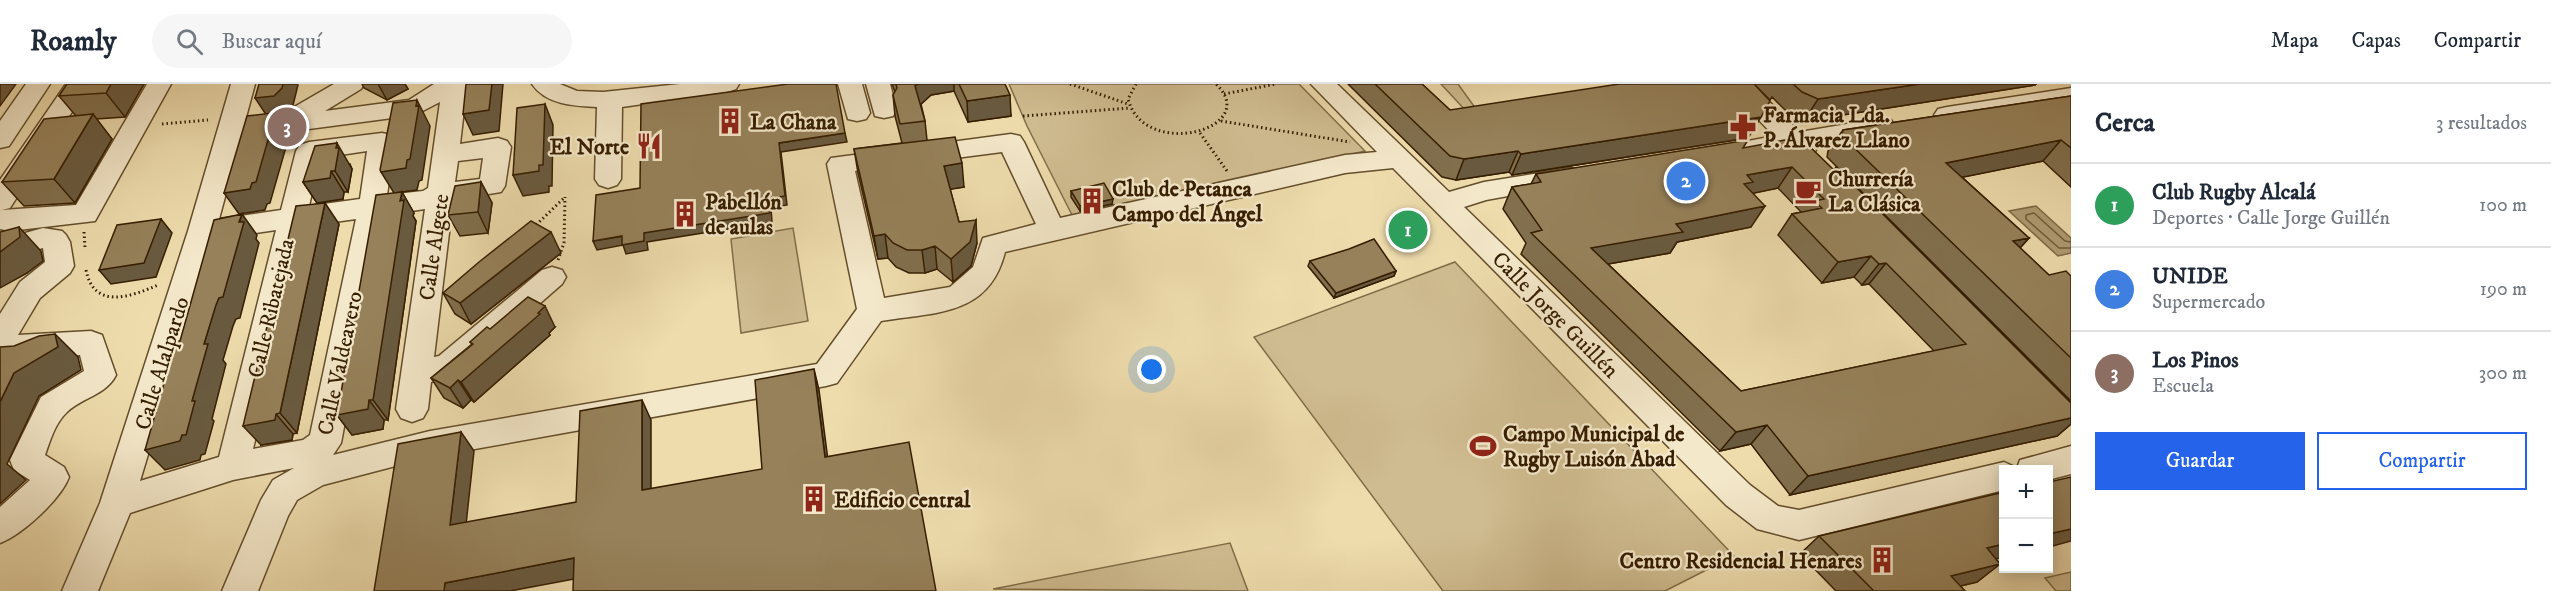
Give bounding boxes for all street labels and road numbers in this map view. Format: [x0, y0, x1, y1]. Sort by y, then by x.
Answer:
street label: Calle Algete [414, 192, 455, 302]
street label: Calle Ribatejada [242, 235, 301, 381]
street label: Calle Jorge Guillén [1486, 246, 1624, 384]
street label: Calle Valdeavero [312, 289, 369, 438]
street label: Calle Alalpardo [129, 294, 195, 433]

